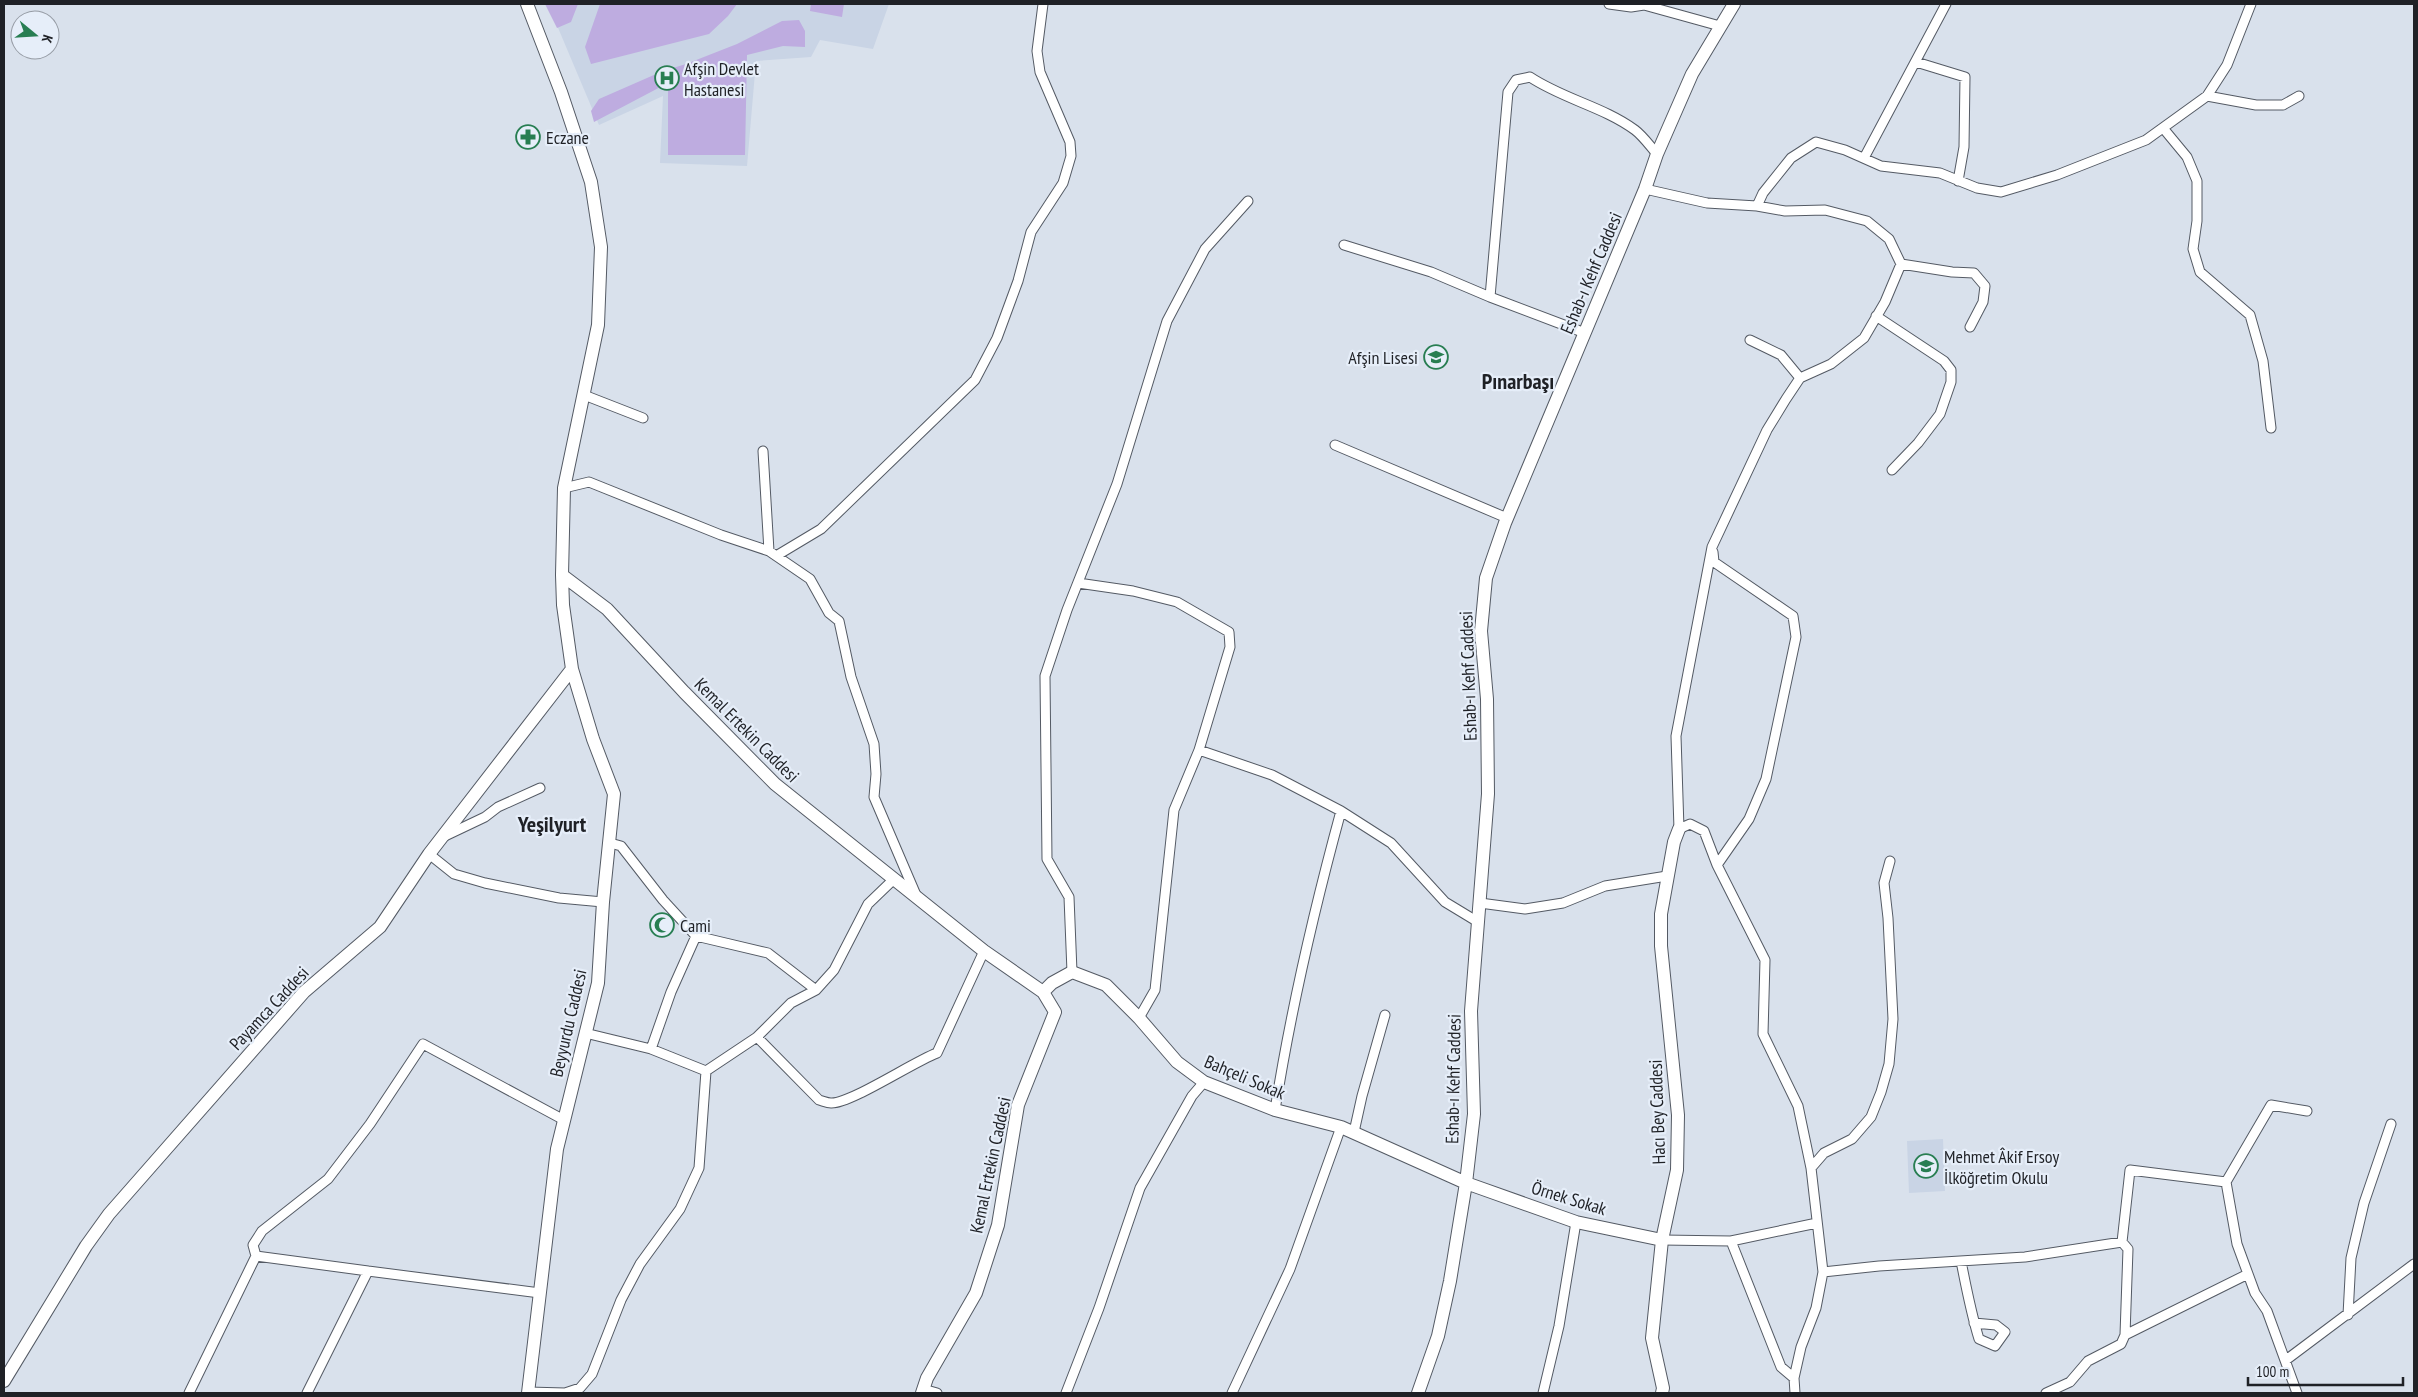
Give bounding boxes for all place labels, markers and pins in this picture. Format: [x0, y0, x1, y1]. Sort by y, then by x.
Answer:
place label: Afşin Devlet Hastanesi [684, 57, 759, 101]
hospital icon: Afşin Devlet Hastanesi [654, 65, 680, 91]
pharmacy icon: Eczane [515, 124, 541, 150]
place label: Eczane [546, 126, 589, 149]
school or university icon: Afşin Lisesi [1423, 344, 1449, 370]
place label: Afşin Lisesi [1348, 346, 1418, 369]
mosque icon: Cami [649, 912, 675, 938]
place label: Cami [680, 914, 711, 937]
place label: Mehmet Âkif Ersoy İlköğretim Okulu [1944, 1145, 2059, 1189]
school or university icon: Mehmet Âkif Ersoy İlköğretim Okulu [1913, 1153, 1939, 1179]

